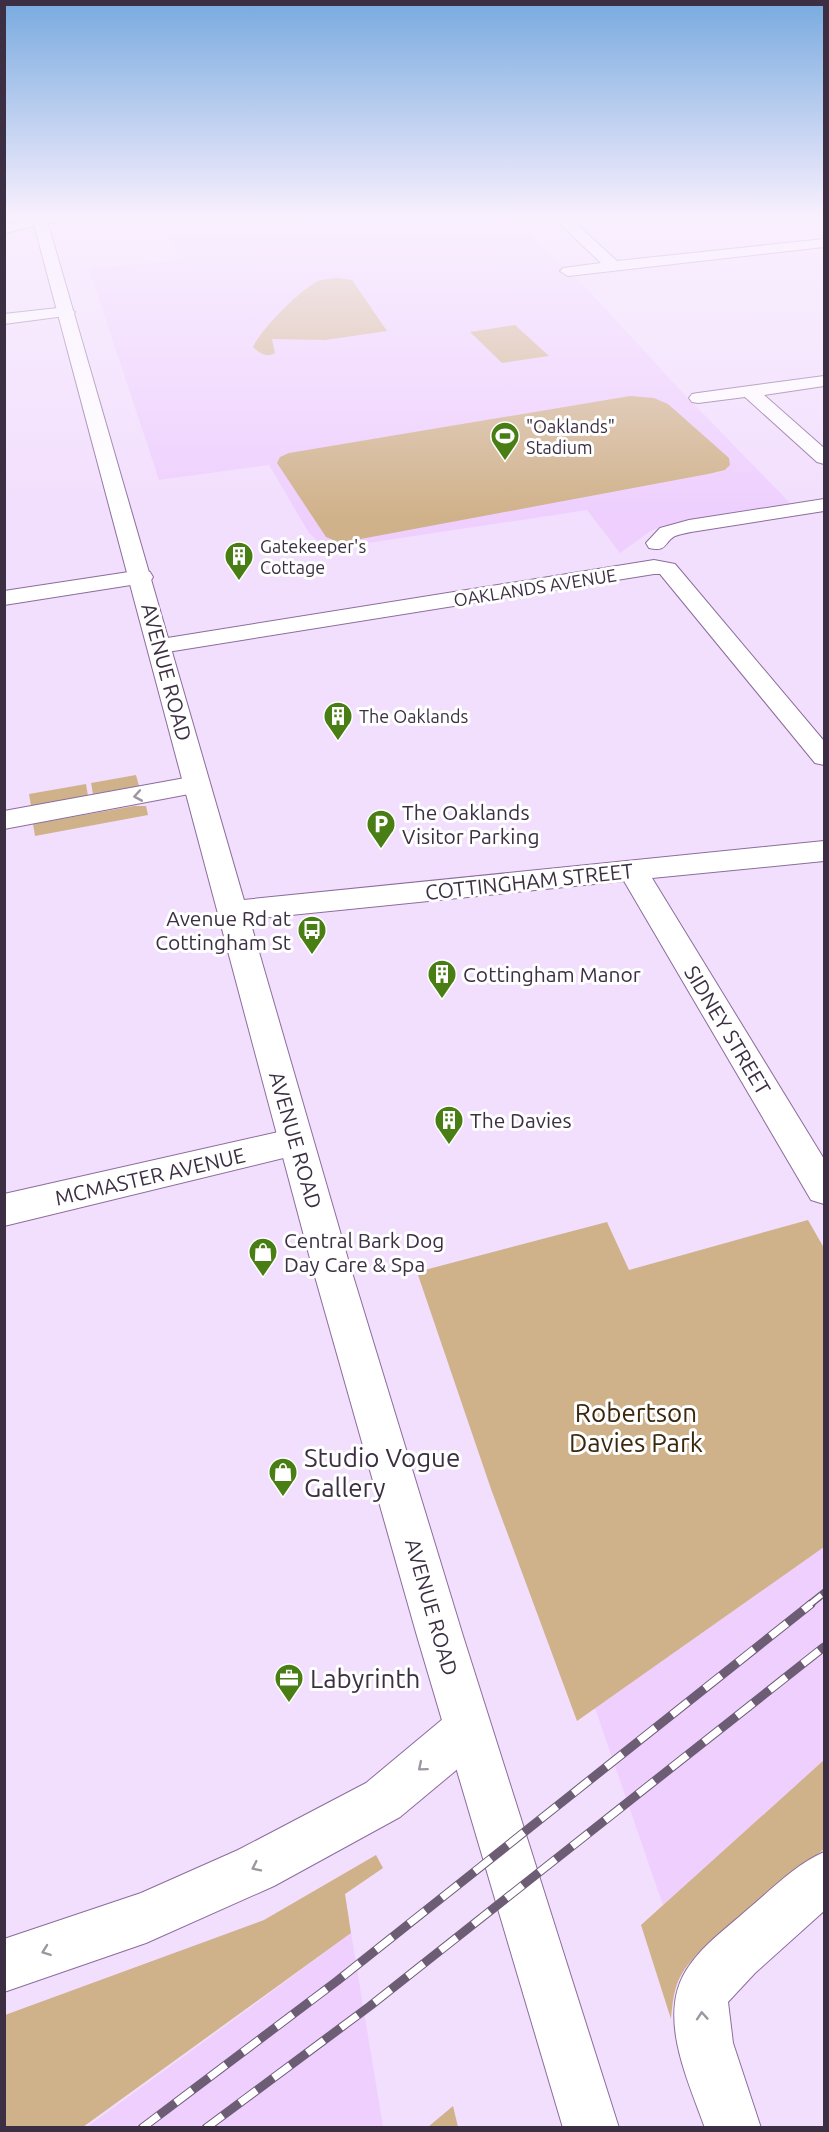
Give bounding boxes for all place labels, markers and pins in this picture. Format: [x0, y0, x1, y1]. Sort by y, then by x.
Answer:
place label: "Oaklands" Stadium [526, 416, 615, 457]
sports icon: "Oaklands" Stadium [489, 420, 521, 462]
place label: Gatekeeper's Cottage [260, 536, 366, 577]
building icon: Gatekeeper's Cottage [223, 540, 255, 582]
building icon: The Oaklands [322, 700, 354, 742]
place label: The Oaklands [359, 706, 468, 726]
place label: The Oaklands Visitor Parking [402, 800, 540, 848]
parking icon: The Oaklands Visitor Parking [365, 808, 397, 850]
place label: Avenue Rd at Cottingham St [155, 906, 291, 954]
bus stop icon: Avenue Rd at Cottingham St [296, 914, 328, 956]
building icon: Cottingham Manor [426, 958, 458, 1000]
place label: Cottingham Manor [463, 962, 641, 986]
building icon: The Davies [433, 1104, 465, 1146]
place label: The Davies [470, 1108, 572, 1132]
place label: Central Bark Dog Day Care & Spa [284, 1228, 444, 1276]
shop icon: Central Bark Dog Day Care & Spa [247, 1236, 279, 1278]
place label: Studio Vogue Gallery [304, 1443, 460, 1502]
shop icon: Studio Vogue Gallery [267, 1456, 299, 1498]
office icon: Labyrinth [273, 1662, 305, 1704]
place label: Labyrinth [310, 1664, 420, 1693]

